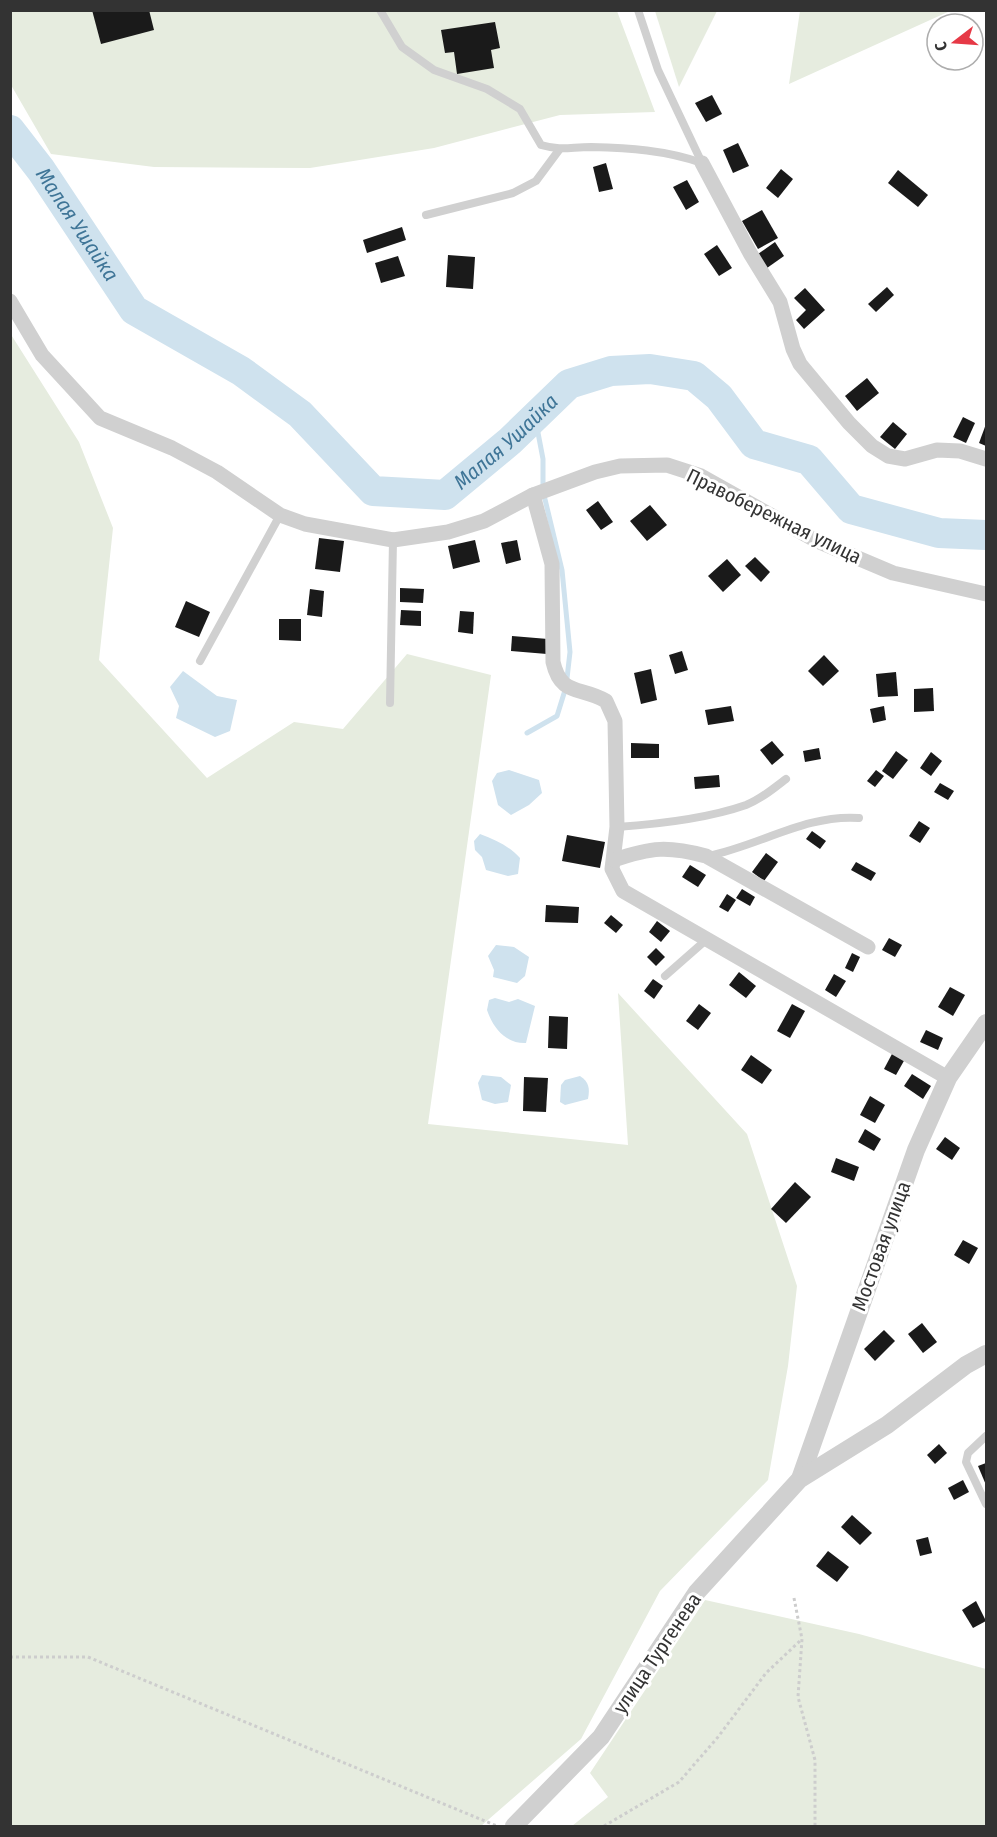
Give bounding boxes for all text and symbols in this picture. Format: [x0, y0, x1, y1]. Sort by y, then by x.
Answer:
north arrow [925, 12, 985, 72]
text: С [931, 39, 951, 53]
water label: Малая Ушайка [30, 163, 124, 286]
water label: Малая Ушайка [449, 389, 564, 495]
street label: Правобережная улица [683, 463, 865, 569]
street label: Мостовая улица [846, 1178, 916, 1314]
street label: улица Тургенева [608, 1588, 706, 1718]

